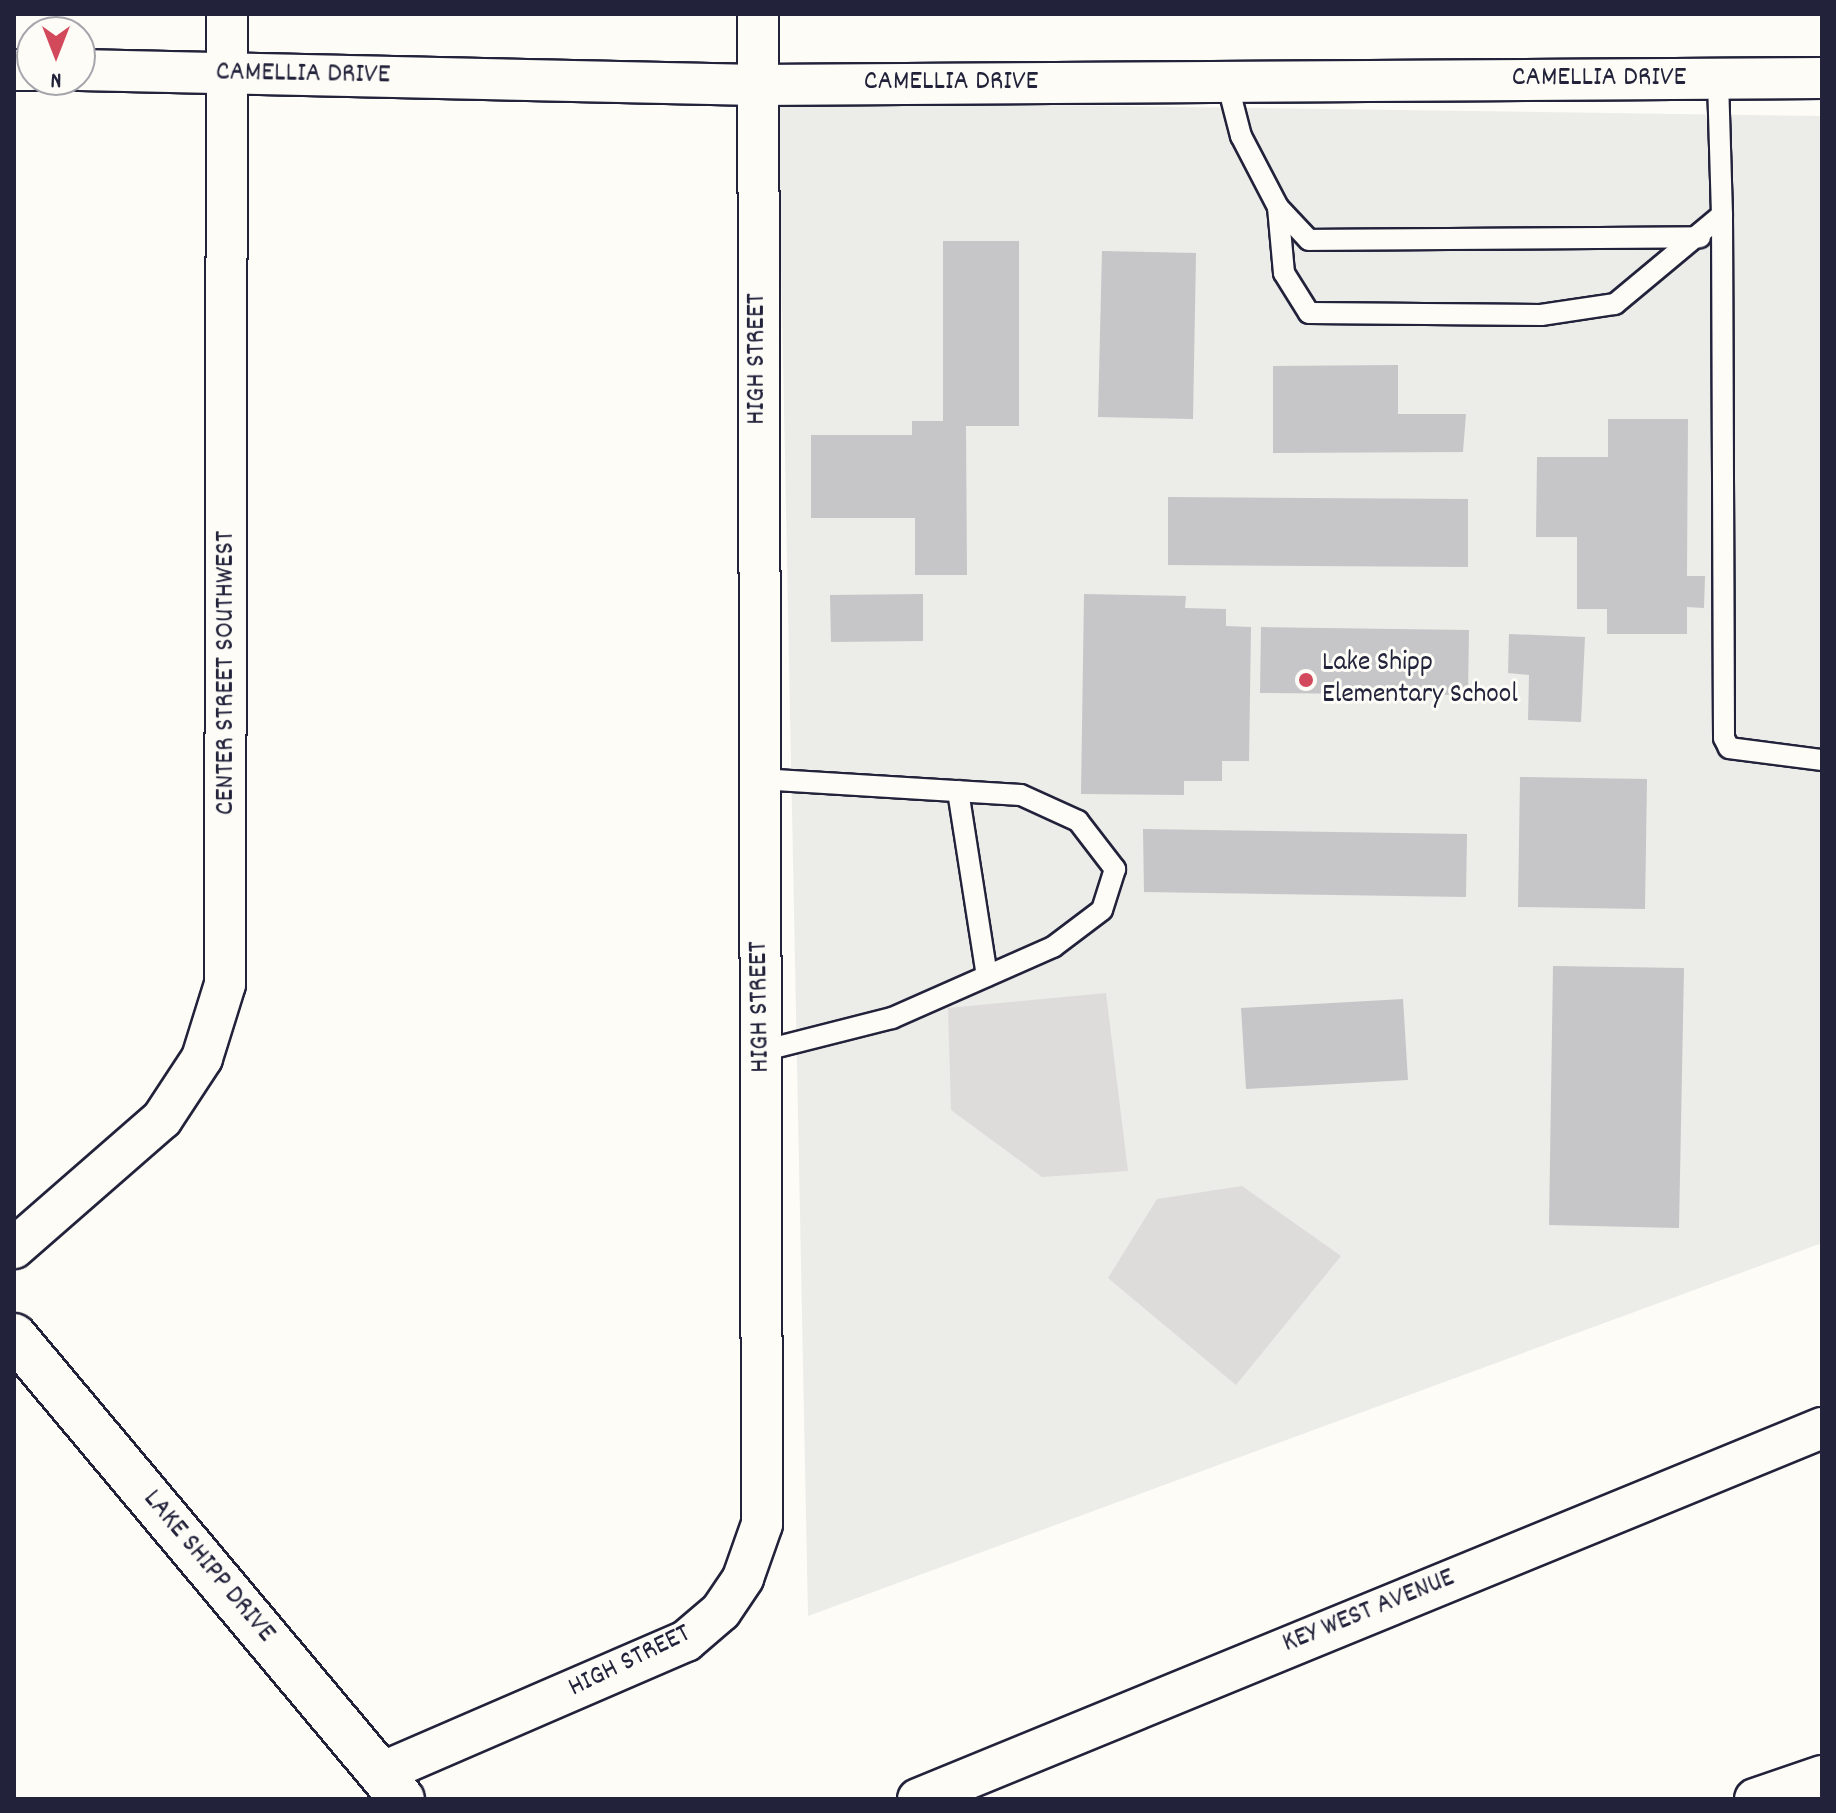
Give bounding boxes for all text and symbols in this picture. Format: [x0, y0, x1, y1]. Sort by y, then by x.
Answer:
north arrow [16, 16, 96, 96]
street label: CAMELLIA DRIVE [215, 57, 391, 93]
street label: CAMELLIA DRIVE [1512, 62, 1686, 96]
text: N [51, 63, 61, 94]
street label: CAMELLIA DRIVE [864, 66, 1038, 100]
street label: HIGH STREET [741, 293, 775, 425]
street label: CENTER STREET SOUTHWEST [210, 531, 244, 815]
place label: Lake Shipp Elementary School [1322, 647, 1518, 713]
marker: Lake Shipp Elementary School [1297, 671, 1315, 689]
street label: HIGH STREET [743, 941, 779, 1073]
street label: LAKE SHIPP DRIVE [134, 1484, 282, 1650]
street label: KEY WEST AVENUE [1278, 1562, 1460, 1662]
street label: HIGH STREET [563, 1618, 697, 1706]

